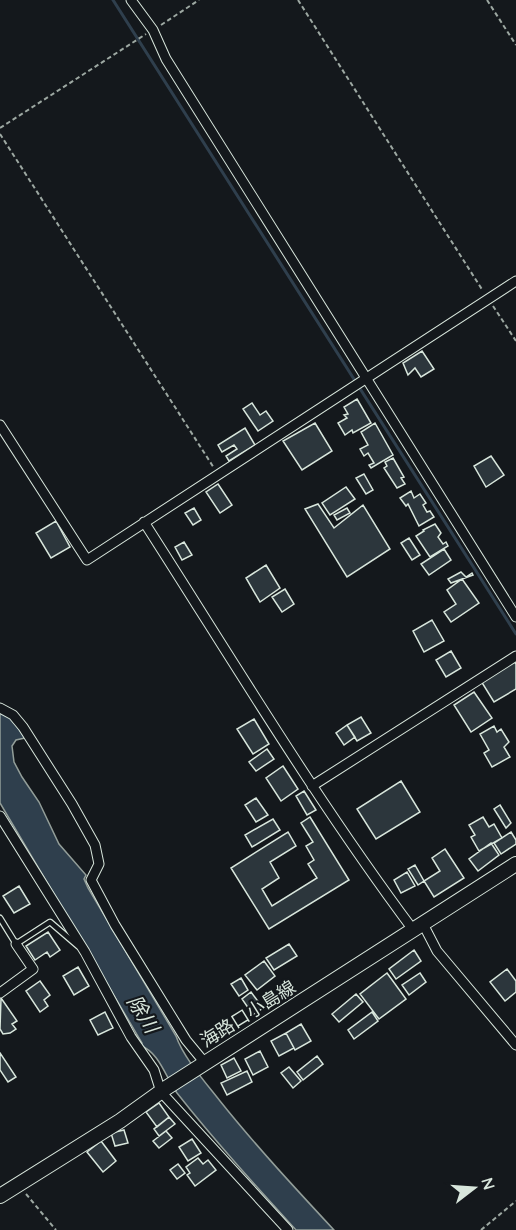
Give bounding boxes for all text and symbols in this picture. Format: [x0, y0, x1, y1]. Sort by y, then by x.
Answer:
street label: 海路口小島線 [196, 975, 300, 1052]
water label: 除川 [122, 990, 166, 1039]
north arrow [444, 1158, 504, 1218]
text: N [477, 1175, 500, 1192]

